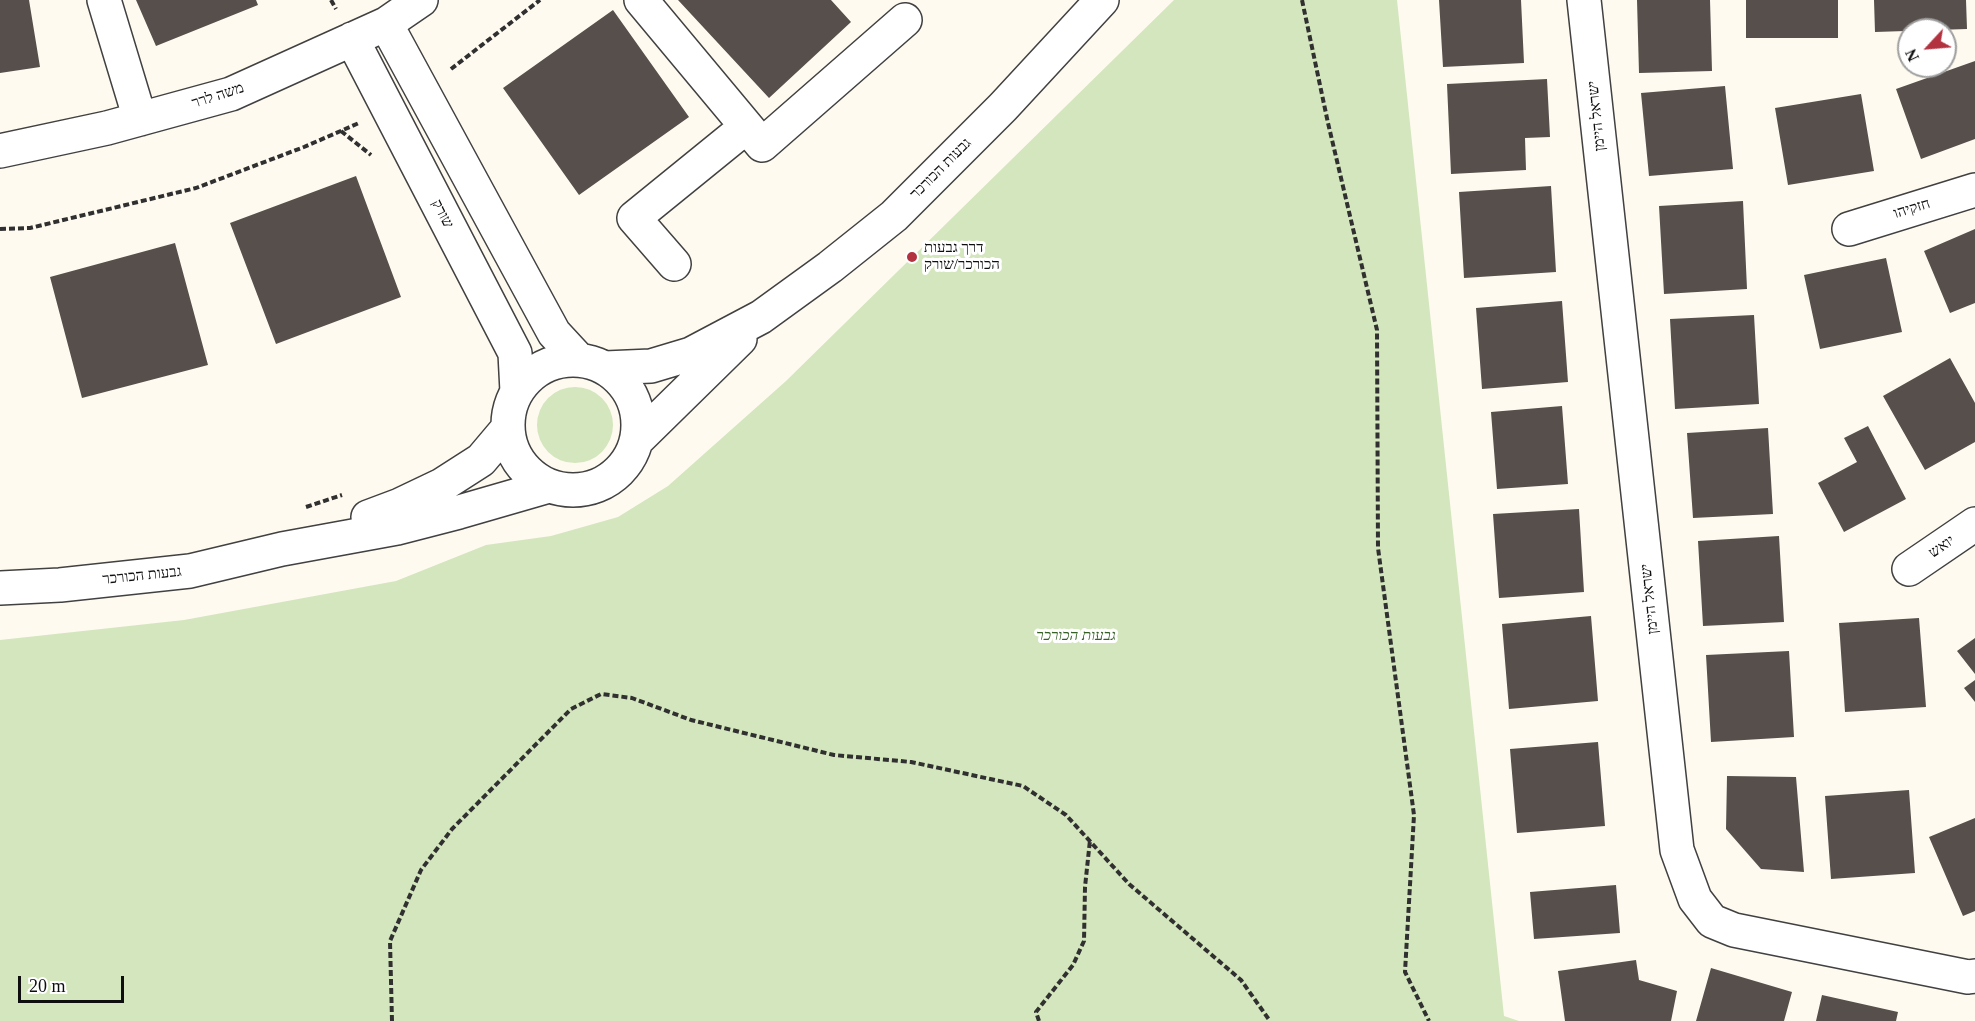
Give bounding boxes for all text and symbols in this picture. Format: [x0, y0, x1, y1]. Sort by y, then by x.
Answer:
north arrow [1897, 18, 1957, 78]
text: N [1902, 46, 1922, 64]
street label: משה לרר [190, 79, 246, 113]
street label: ישראל היימן [1584, 80, 1610, 152]
street label: גבעות הכורכר [907, 135, 975, 203]
street label: חזקיהו [1891, 195, 1933, 223]
street label: שורק [427, 197, 457, 231]
place label: דרך גבעות הכורכר/שורק [924, 239, 1000, 274]
marker: דרך גבעות הכורכר/שורק [905, 250, 919, 264]
street label: יואש [1926, 532, 1958, 562]
street label: גבעות הכורכר [102, 563, 182, 589]
street label: ישראל היימן [1637, 563, 1663, 635]
park label: גבעות הכורכר [1036, 627, 1116, 645]
scale bar [21, 964, 128, 1002]
text: 20 m [29, 976, 66, 996]

